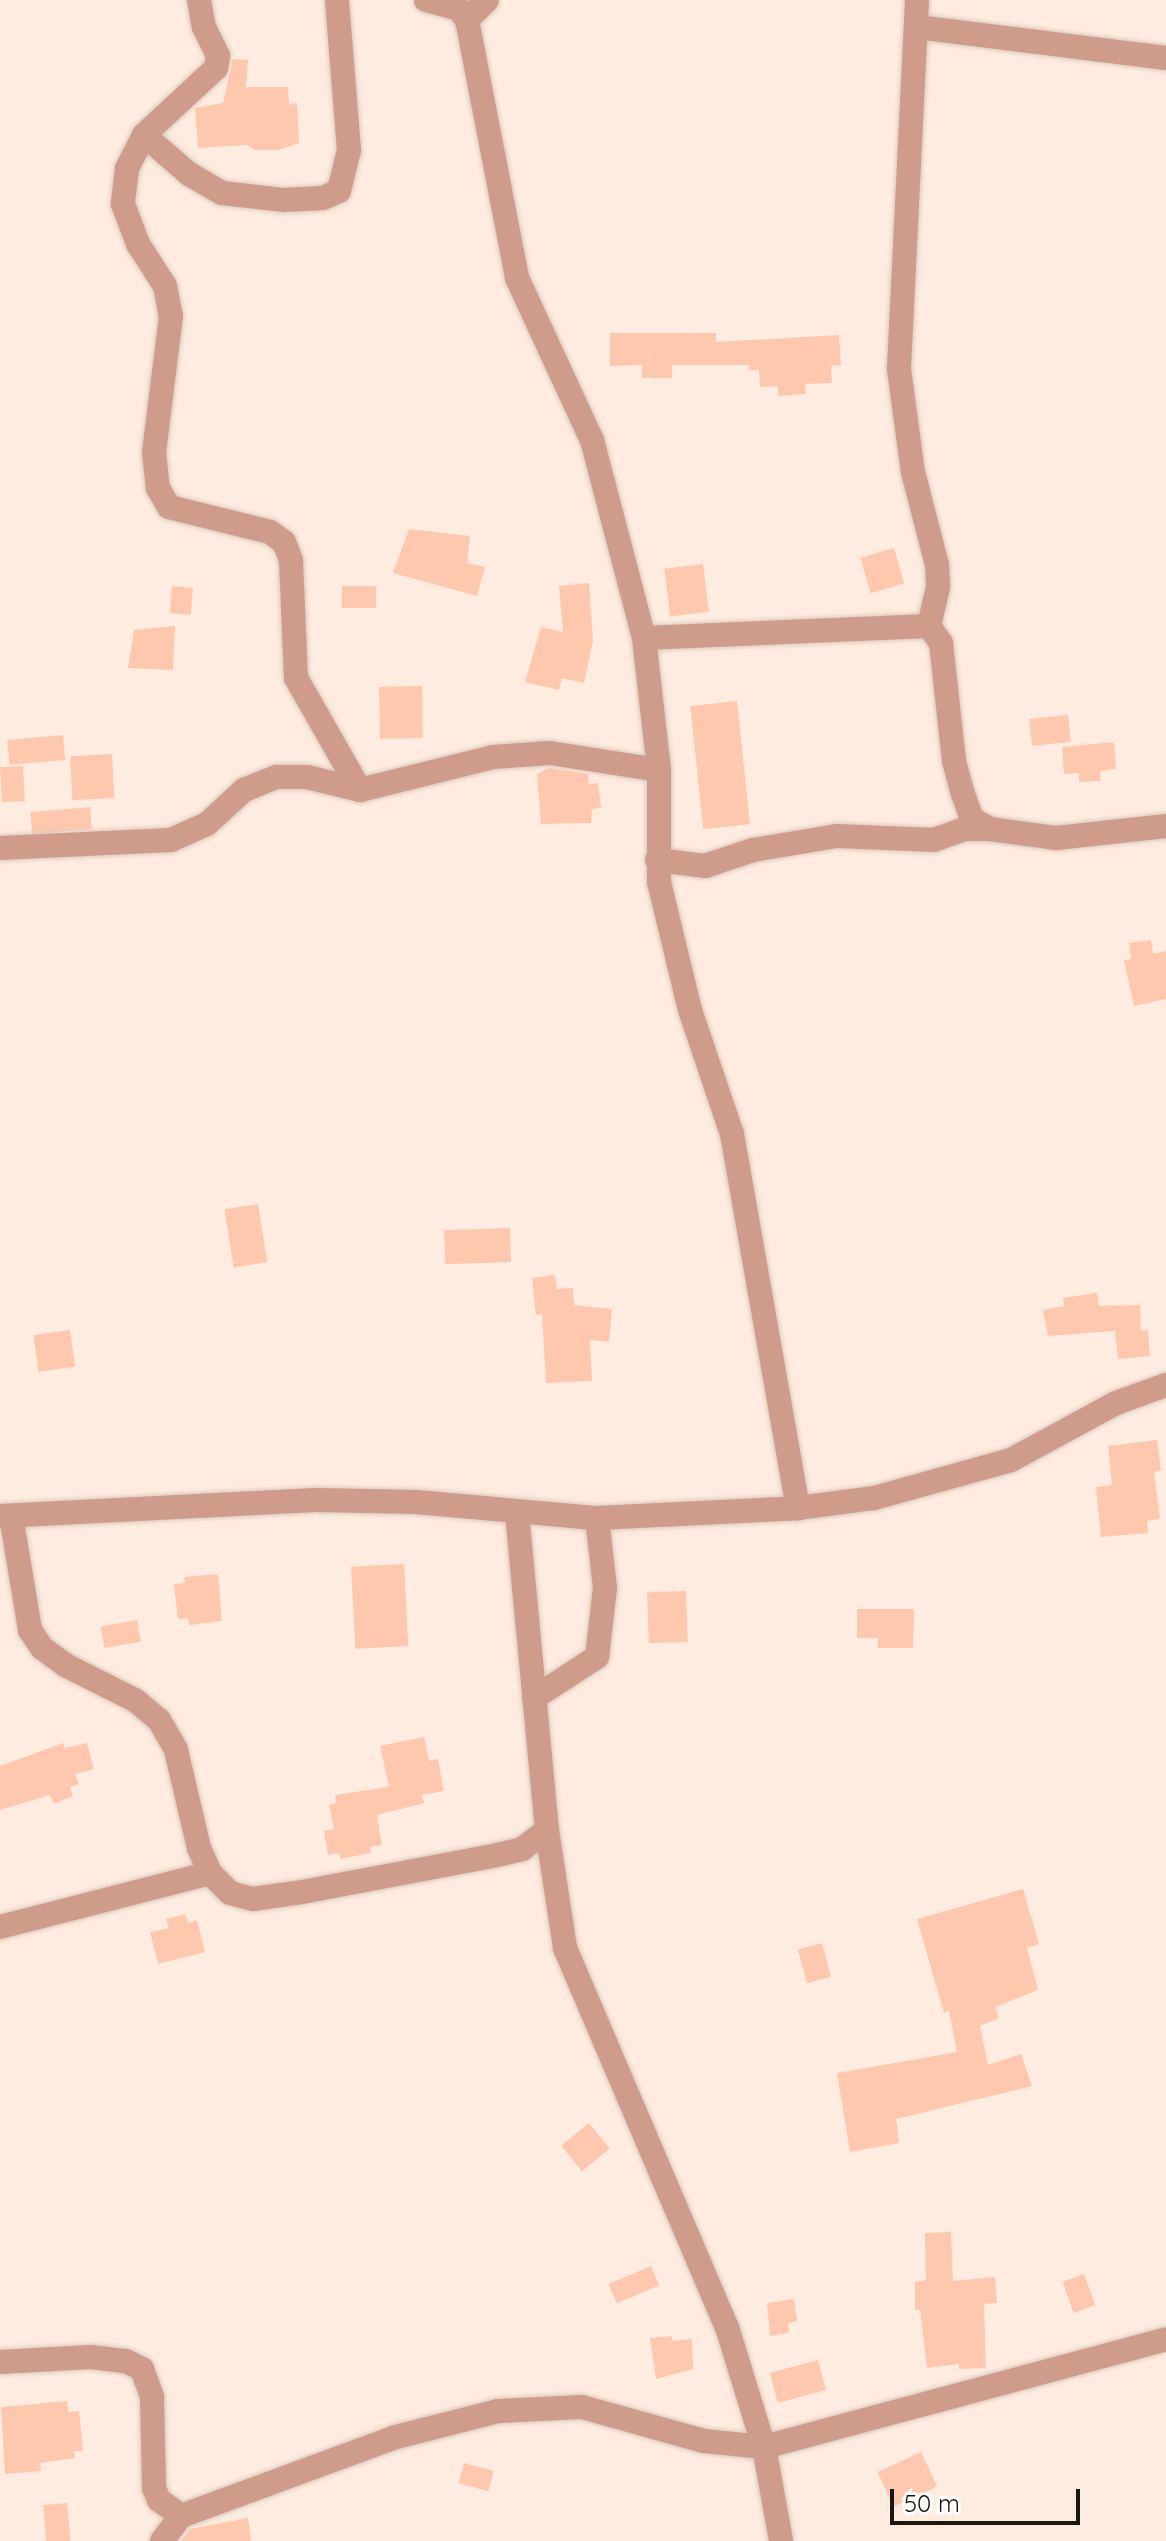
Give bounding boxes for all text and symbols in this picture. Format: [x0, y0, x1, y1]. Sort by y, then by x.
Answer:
scale bar [894, 2473, 1084, 2523]
text: 50 m [904, 2488, 960, 2518]

